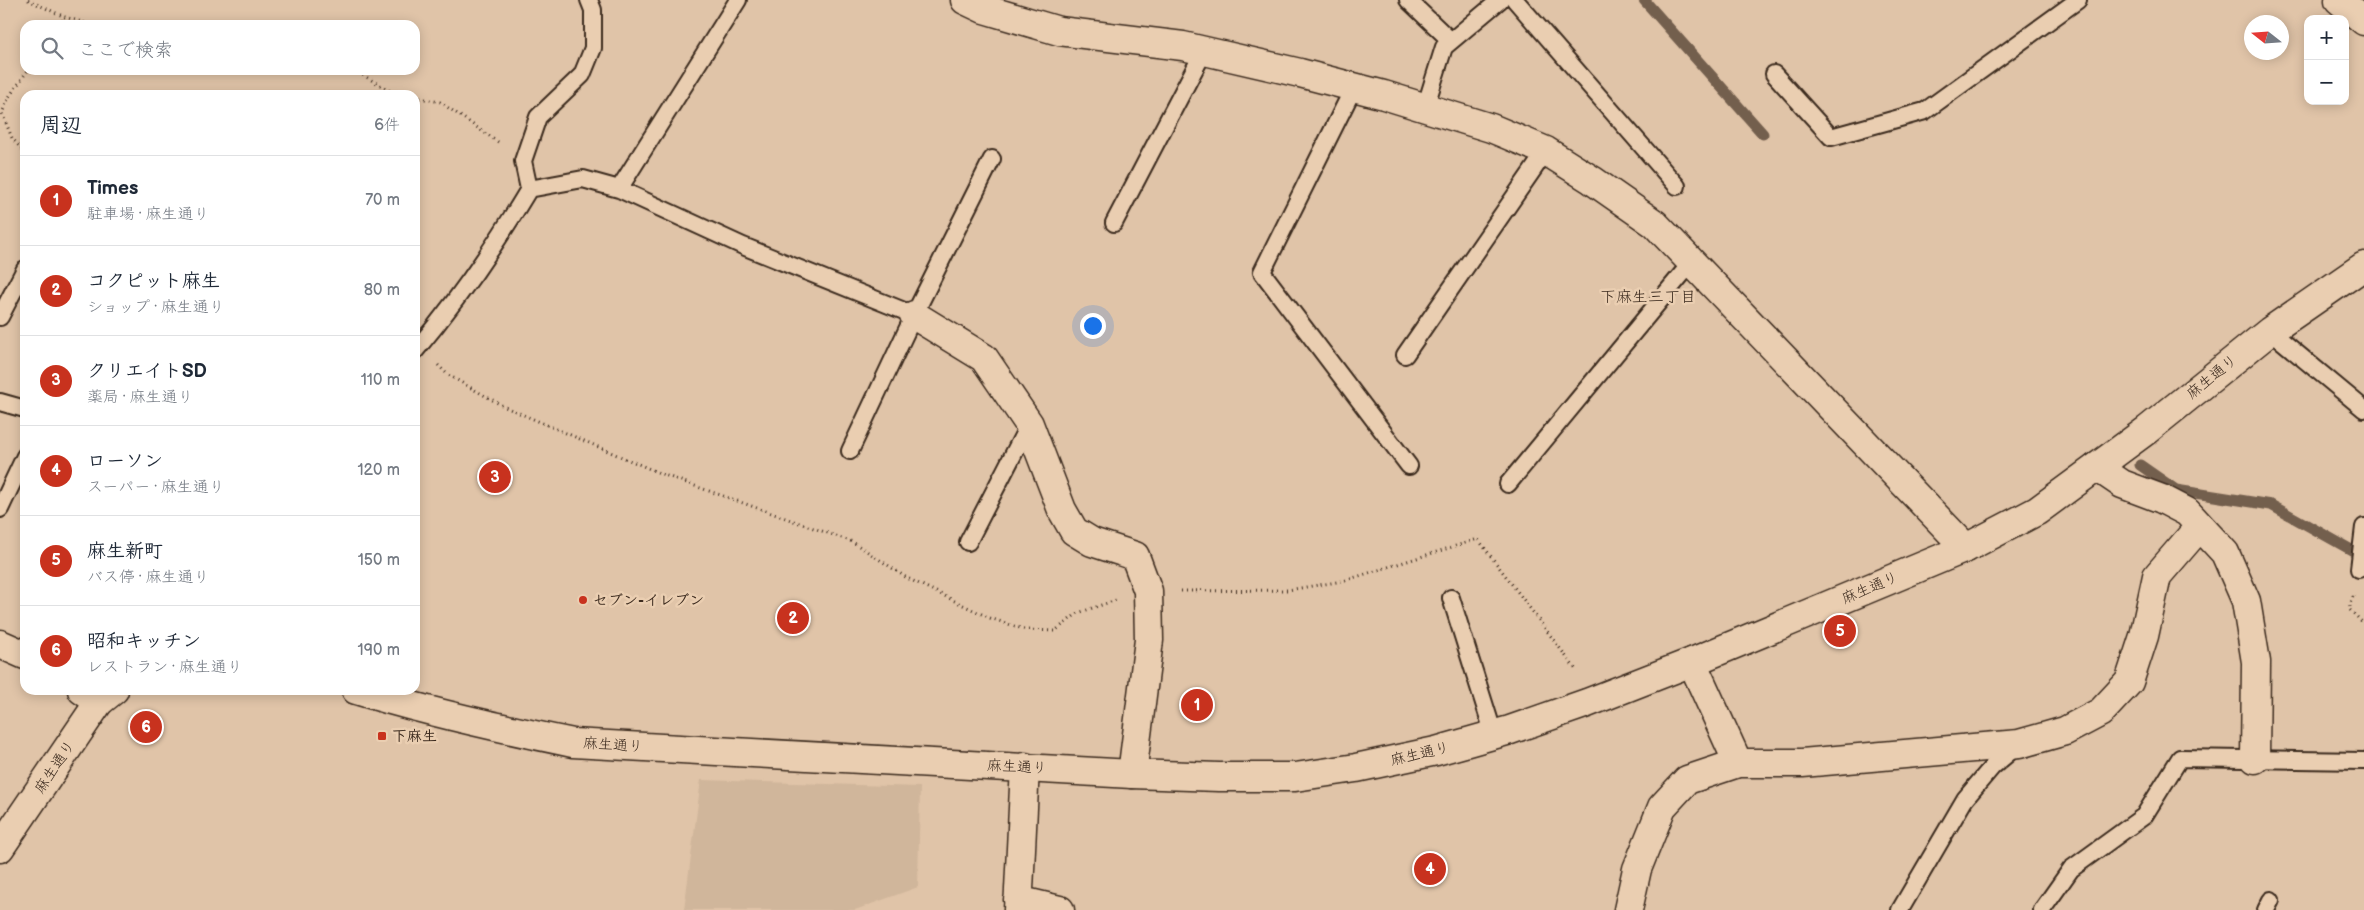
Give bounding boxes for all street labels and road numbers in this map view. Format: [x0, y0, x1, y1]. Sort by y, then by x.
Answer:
street label: 麻生通り [2183, 351, 2241, 403]
street label: 麻生通り [1839, 568, 1901, 608]
street label: 麻生通り [582, 733, 644, 757]
street label: 麻生通り [30, 737, 80, 797]
street label: 麻生通り [1389, 738, 1451, 770]
street label: 麻生通り [987, 756, 1047, 778]

